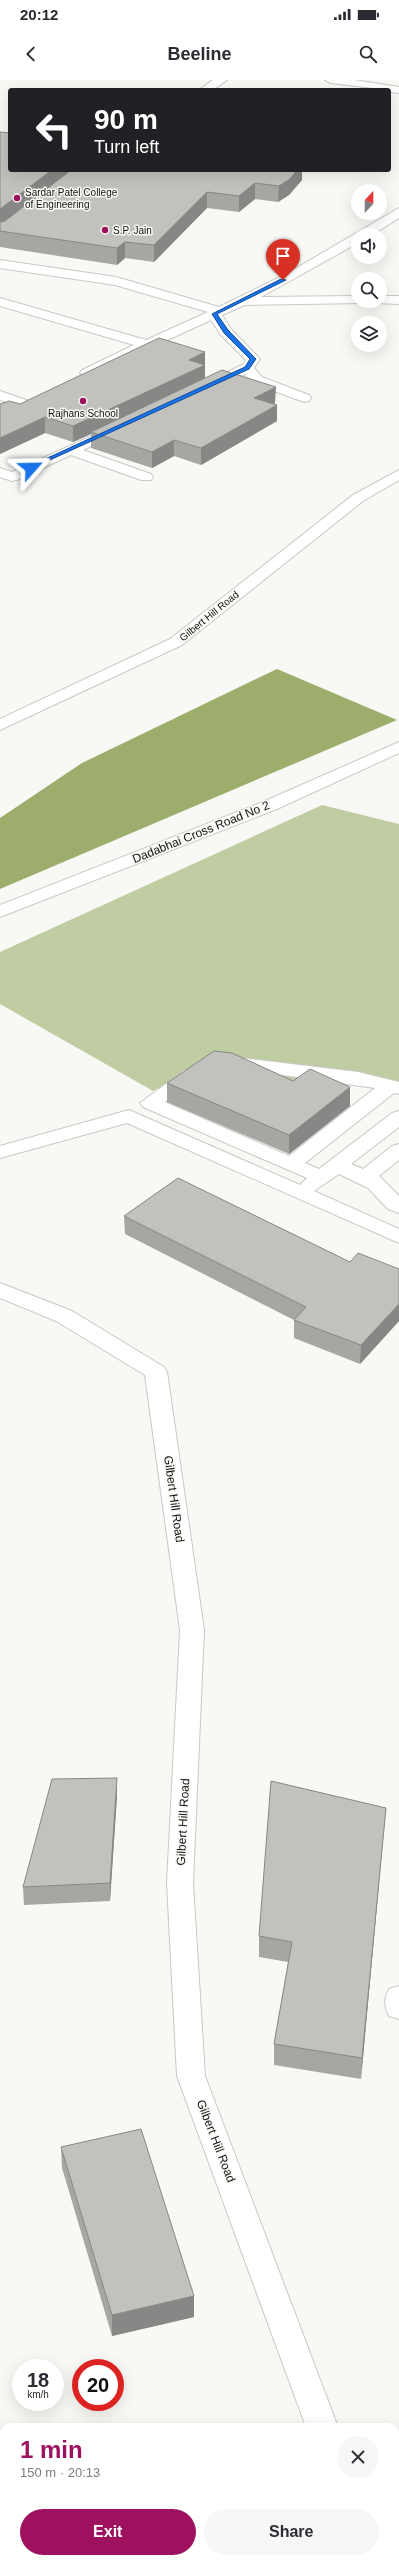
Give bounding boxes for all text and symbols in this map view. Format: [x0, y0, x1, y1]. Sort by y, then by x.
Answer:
text: 20:12 [20, 6, 58, 23]
icon: back [20, 43, 42, 65]
icon: search [357, 43, 379, 65]
text: Beeline [167, 44, 232, 64]
icon: left [28, 104, 80, 156]
text: 90 m [94, 104, 158, 135]
text: Turn left [94, 137, 159, 157]
north arrow [351, 184, 387, 220]
map controls [351, 184, 387, 352]
place label: Sardar Patel College of Engineering [25, 187, 118, 210]
marker: Sardar Patel College of Engineering [12, 193, 22, 203]
marker: S.P. Jain [100, 225, 110, 235]
place label: S.P. Jain [113, 225, 152, 236]
button: sound [351, 228, 387, 264]
pin [266, 239, 300, 280]
icon: arrive [272, 245, 294, 267]
button: search [351, 272, 387, 308]
button: layers [351, 316, 387, 352]
marker: Rajhans School [78, 396, 88, 406]
place label: Rajhans School [48, 408, 118, 419]
position arrow [10, 447, 52, 489]
street label: Gilbert Hill Road [177, 589, 241, 643]
street label: Dadabhai Cross Road No 2 [130, 798, 272, 866]
street label: Gilbert Hill Road [161, 1455, 187, 1543]
street label: Gilbert Hill Road [174, 1778, 192, 1866]
street label: Gilbert Hill Road [194, 2098, 238, 2184]
speed limit sign: 20 [72, 2359, 124, 2411]
text: 18 [27, 2369, 49, 2391]
text: km/h [27, 2389, 49, 2400]
text: 1 min [20, 2436, 83, 2463]
button: close [337, 2436, 379, 2478]
text: 150 m · 20:13 [20, 2465, 100, 2480]
button: Exit [20, 2509, 196, 2555]
button: Share [204, 2509, 379, 2555]

